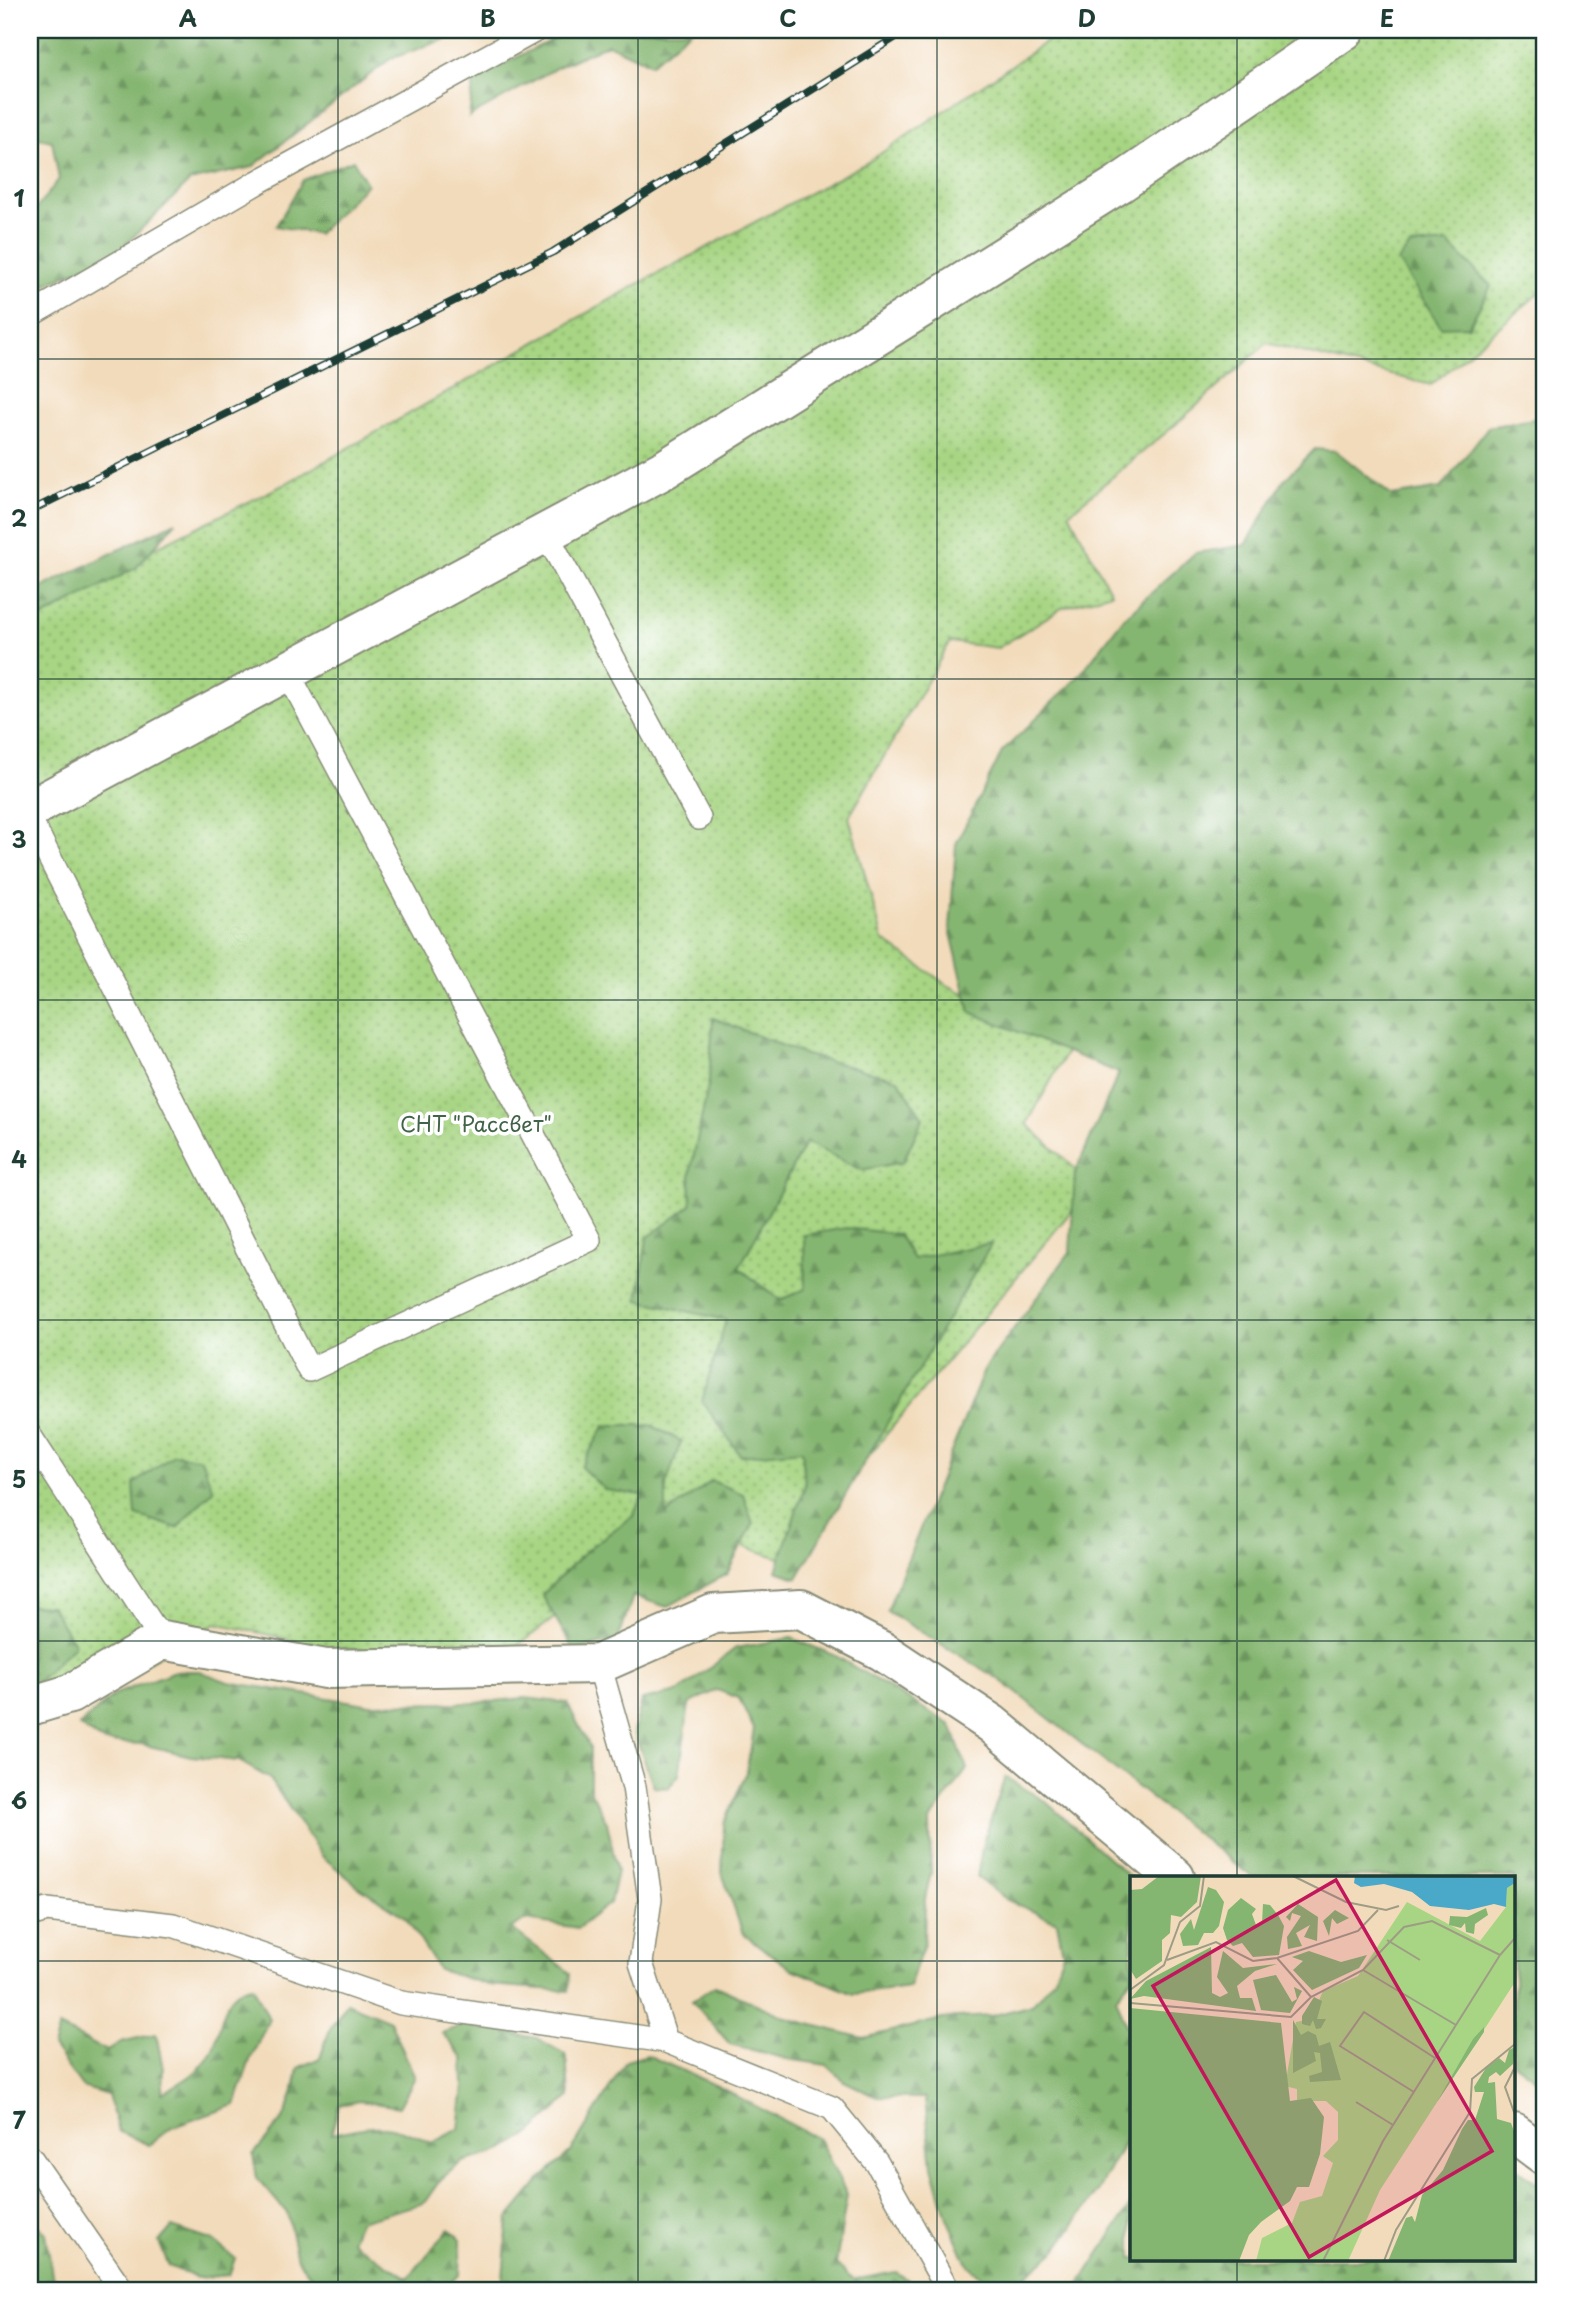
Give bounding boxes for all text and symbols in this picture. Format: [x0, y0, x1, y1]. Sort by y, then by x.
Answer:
text: A [179, 0, 197, 35]
text: B [480, 0, 496, 35]
text: C [779, 0, 797, 35]
text: D [1078, 0, 1096, 35]
text: E [1380, 0, 1394, 35]
text: 1 [14, 180, 25, 215]
text: 2 [11, 500, 27, 535]
text: 3 [11, 821, 27, 856]
park label: СНТ "Рассвет" [400, 1107, 552, 1139]
text: 4 [11, 1141, 27, 1176]
text: 5 [12, 1461, 26, 1496]
text: 6 [11, 1782, 27, 1817]
inset map [1130, 1876, 1516, 2260]
text: 7 [12, 2102, 26, 2137]

